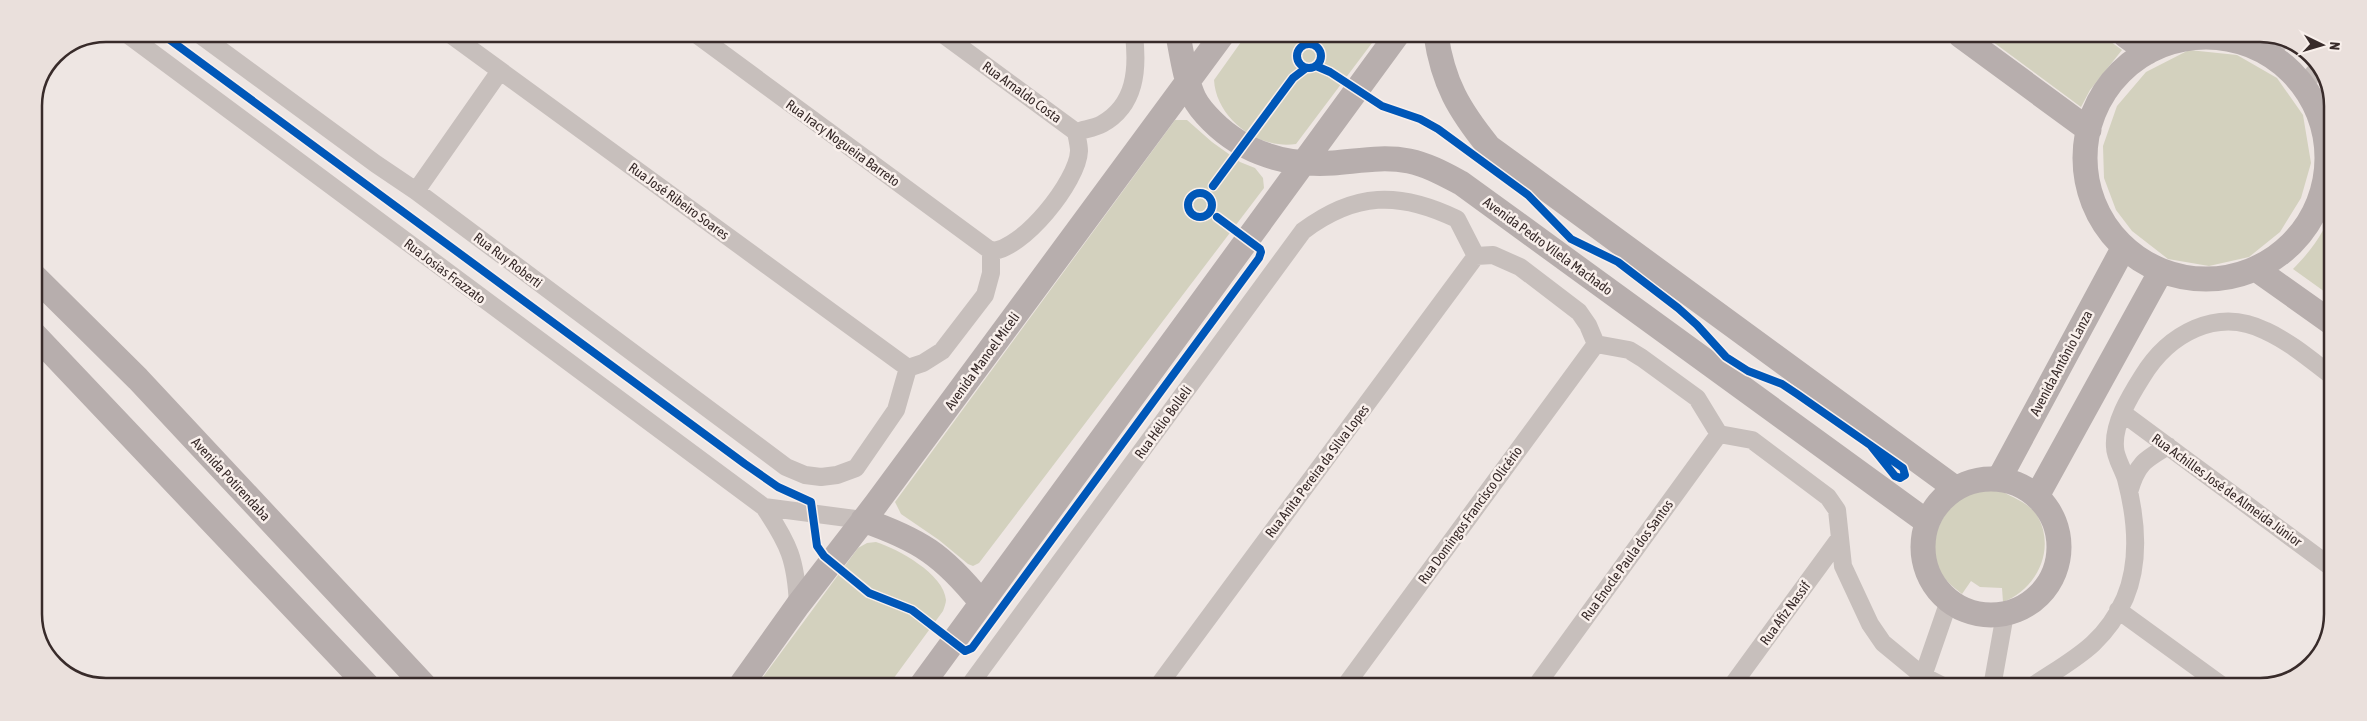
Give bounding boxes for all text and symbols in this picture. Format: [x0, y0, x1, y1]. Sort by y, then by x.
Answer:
north arrow [2297, 20, 2347, 70]
text: N [2327, 41, 2343, 51]
street label: Rua Arnaldo Costa [979, 58, 1065, 126]
street label: Rua Iracy Nogueira Barreto [783, 96, 903, 190]
street label: Rua José Ribeiro Soares [626, 159, 732, 243]
street label: Avenida Pedro Vilela Machado [1480, 194, 1616, 298]
street label: Rua Ruy Roberti [471, 229, 545, 291]
street label: Rua Josias Frazzato [401, 235, 489, 307]
street label: Avenida Antônio Lanza [2027, 308, 2095, 418]
street label: Avenida Manoel Miceli [941, 309, 1023, 413]
street label: Rua Hélio Bolleli [1131, 383, 1195, 461]
street label: Rua Anita Pereira da Silva Lopes [1262, 401, 1372, 541]
street label: Rua Achilles José de Almeida Júnior [2149, 430, 2306, 550]
street label: Avenida Potirendaba [188, 434, 274, 524]
street label: Rua Domingos Francisco Olicério [1415, 443, 1525, 587]
street label: Rua Enocle Paula dos Santos [1578, 497, 1676, 623]
street label: Rua Afiz Nassif [1757, 578, 1814, 648]

